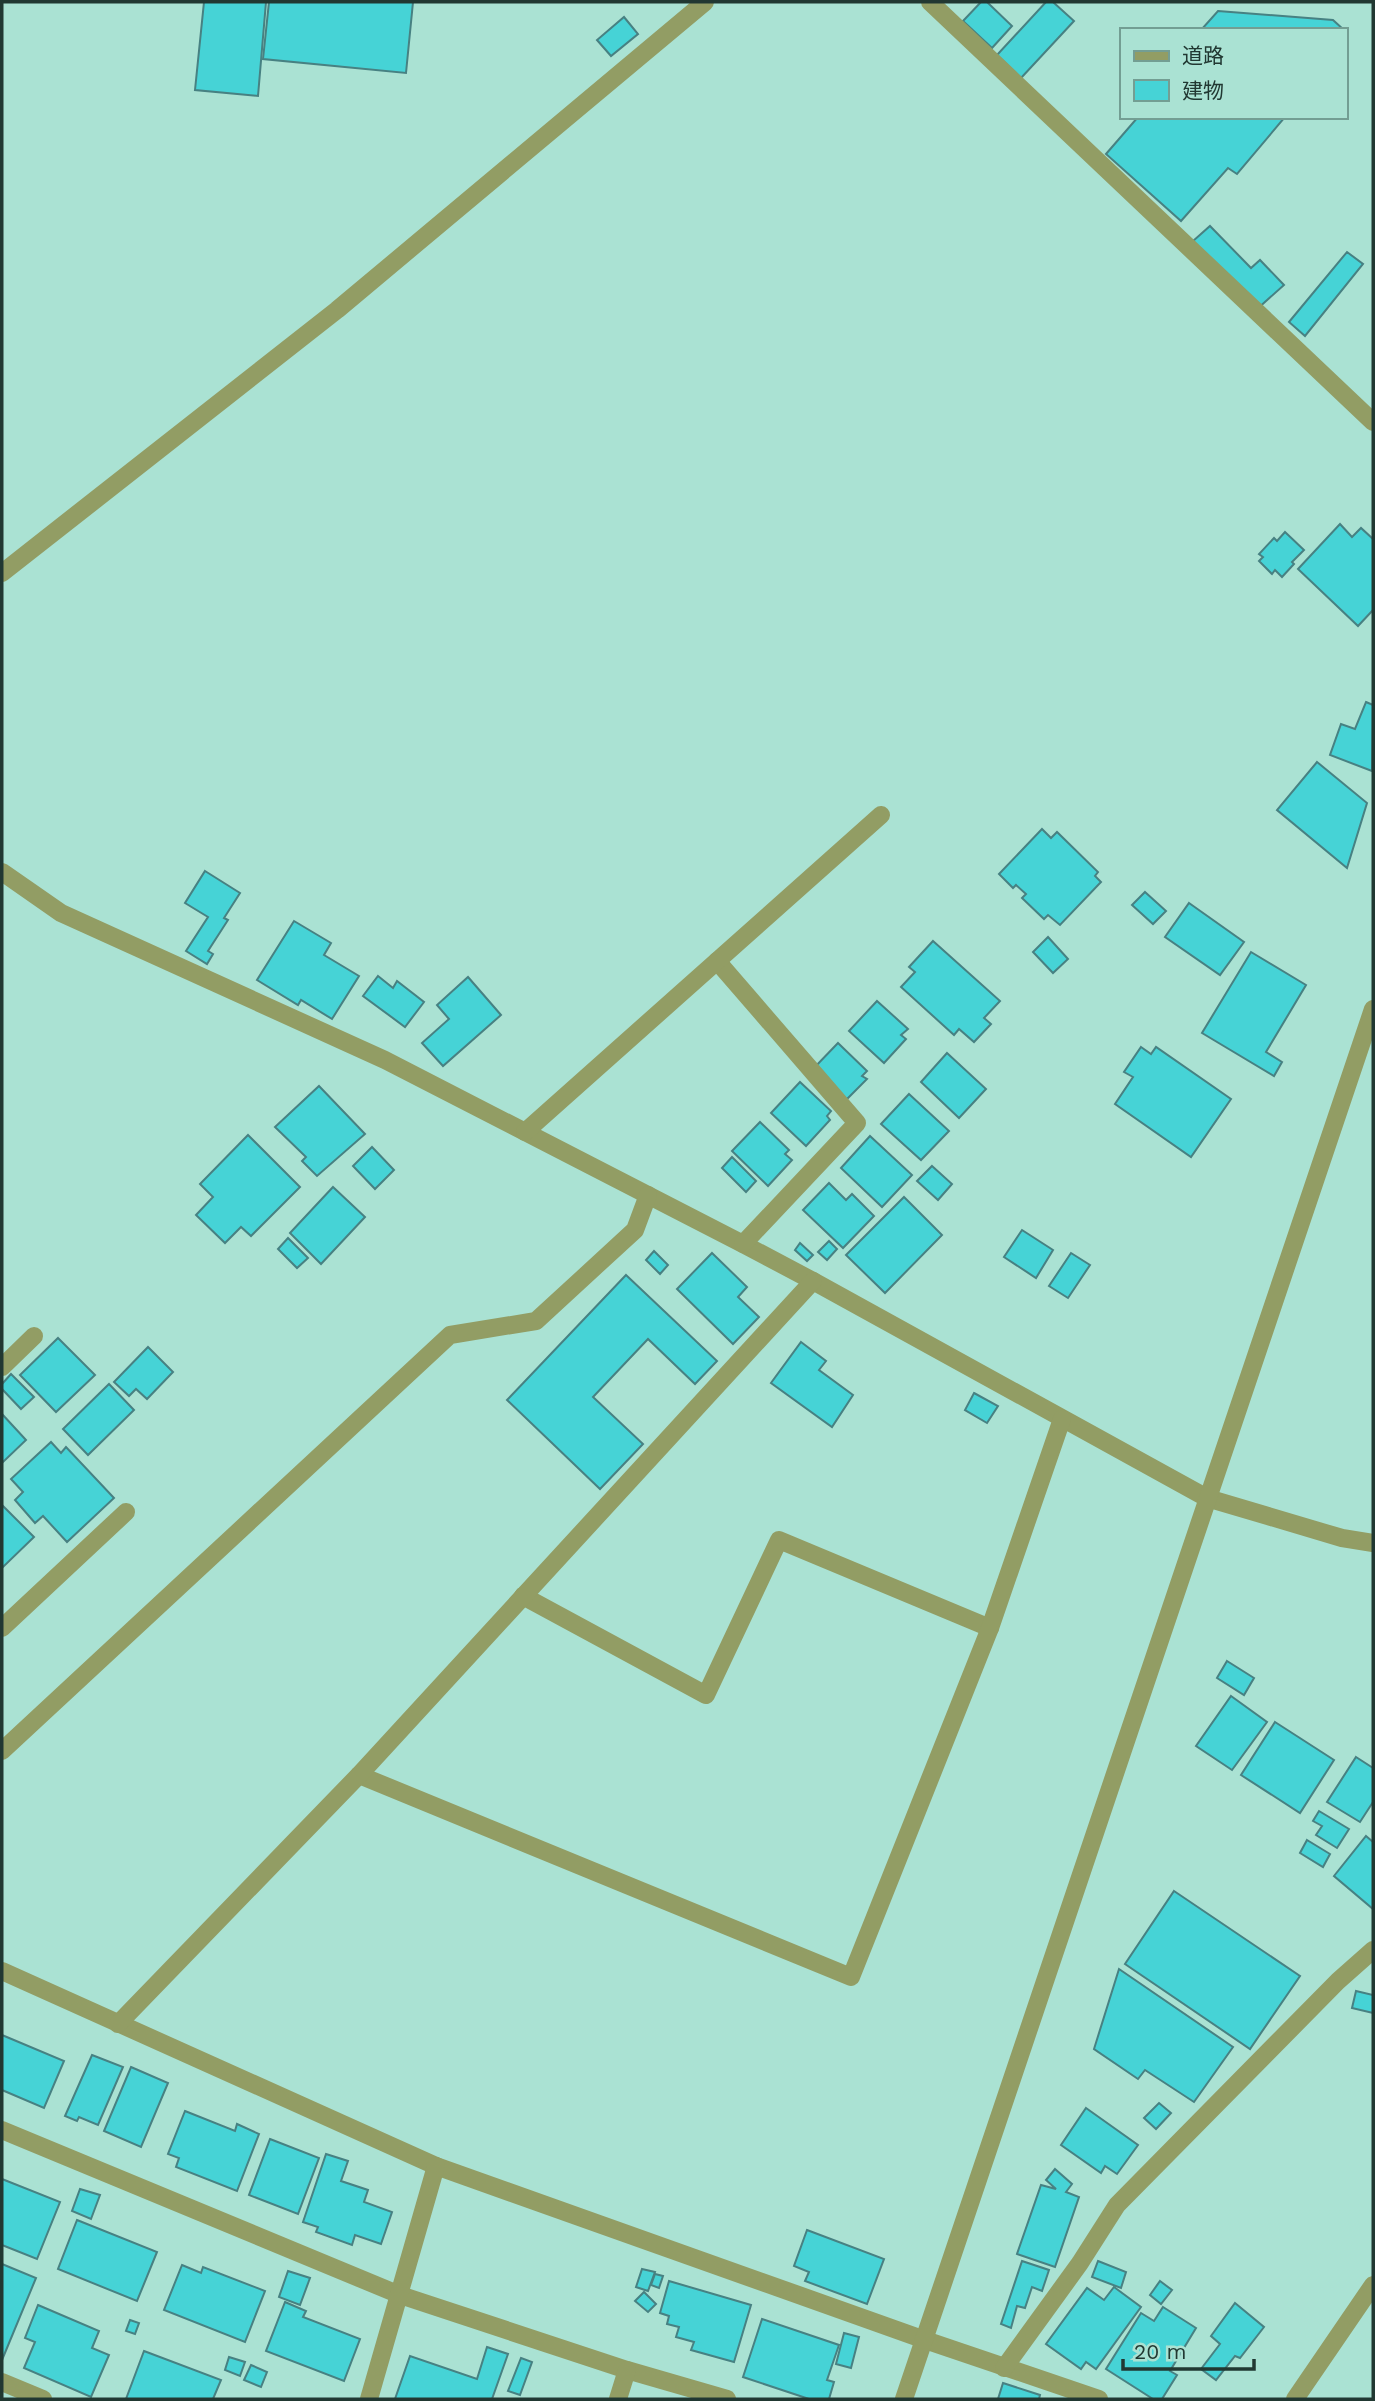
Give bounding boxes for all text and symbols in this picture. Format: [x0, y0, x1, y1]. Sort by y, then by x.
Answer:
legend [1120, 28, 1347, 119]
text: 道路 [1182, 43, 1224, 68]
text: 建物 [1182, 78, 1224, 103]
scale bar [1123, 2328, 1254, 2372]
text: 20 m [1134, 2339, 1186, 2364]

